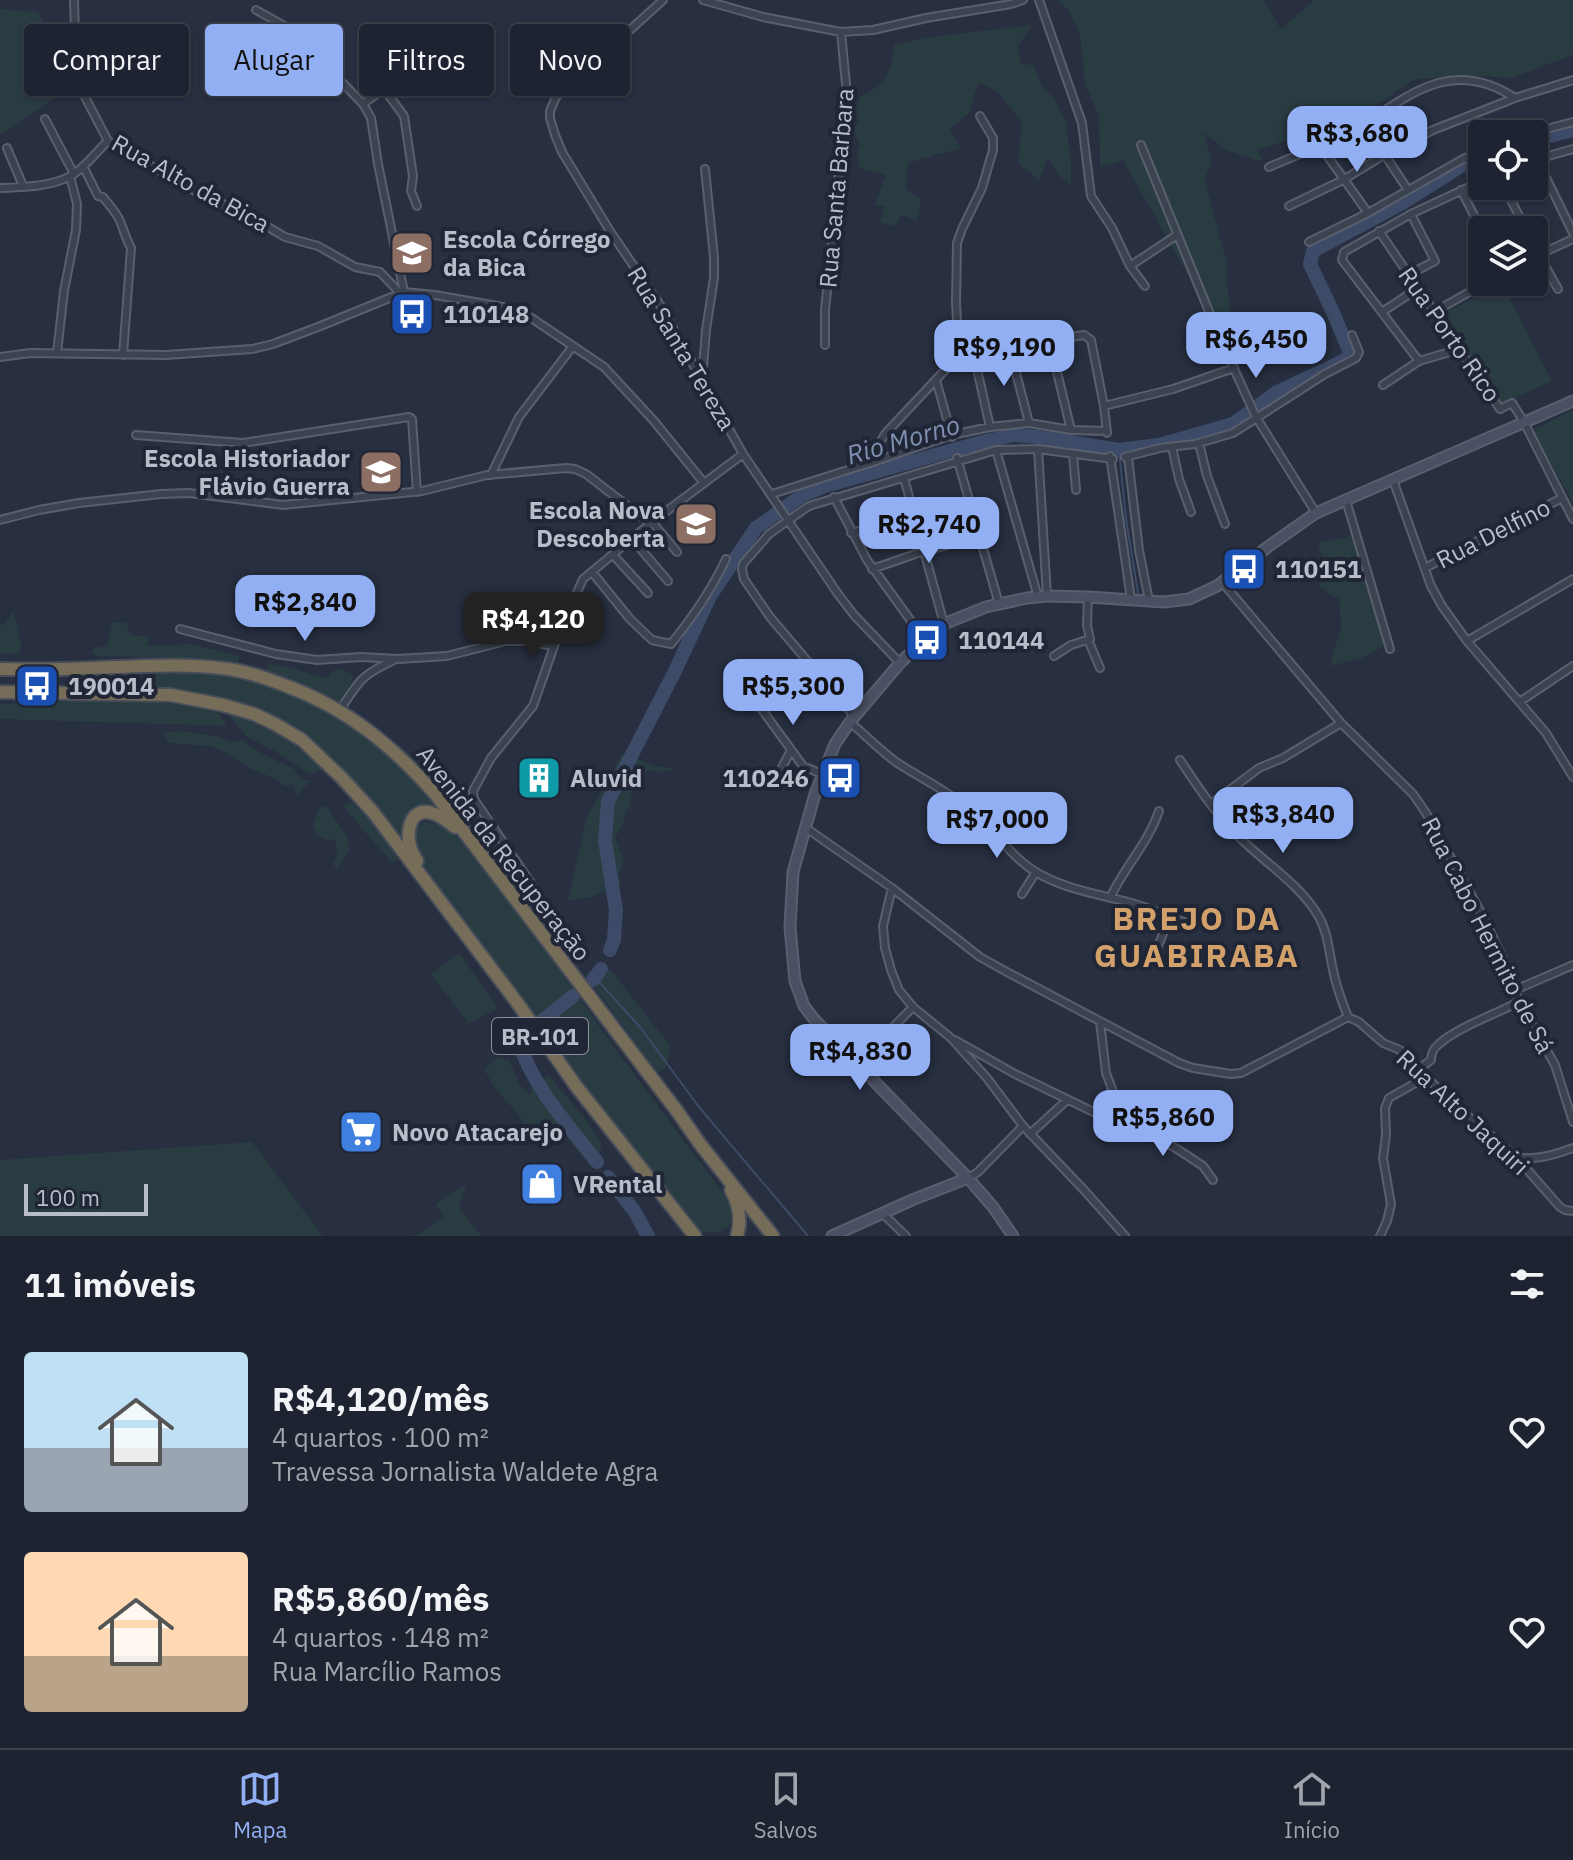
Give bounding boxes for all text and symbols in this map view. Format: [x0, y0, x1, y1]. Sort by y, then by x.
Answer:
chip: Comprar [24, 24, 189, 96]
chip: Alugar [205, 24, 343, 96]
chip: Filtros [359, 24, 494, 96]
chip: Novo [510, 24, 630, 96]
street label: Rua Santa Barbara [811, 87, 861, 289]
pin: R$3,680 [1283, 106, 1431, 174]
text: R$3,680 [1305, 115, 1409, 149]
map controls [1468, 120, 1548, 296]
button: locate [1468, 120, 1548, 200]
street label: Rua Alto da Bica [106, 126, 276, 240]
button: layers [1468, 216, 1548, 296]
place label: Escola Córrego da Bica [443, 223, 611, 283]
school or university icon: Escola Córrego da Bica [388, 229, 436, 277]
street label: Rua Santa Tereza [620, 260, 744, 436]
street label: Rua Porto Rico [1392, 260, 1508, 408]
bus stop icon: 110148 [388, 290, 436, 338]
place label: 110148 [443, 298, 529, 330]
pin: R$6,450 [1182, 312, 1330, 380]
pin: R$9,190 [930, 320, 1078, 388]
text: R$6,450 [1204, 321, 1308, 355]
text: R$9,190 [952, 329, 1056, 363]
water label: Rio Morno [842, 407, 964, 471]
place label: Escola Historiador Flávio Guerra [144, 442, 350, 502]
school or university icon: Escola Historiador Flávio Guerra [357, 448, 405, 496]
street label: Rua Delfino [1431, 491, 1555, 575]
place label: Escola Nova Descoberta [529, 494, 665, 554]
pin: R$2,740 [855, 497, 1003, 565]
school or university icon: Escola Nova Descoberta [672, 500, 720, 548]
text: R$2,740 [877, 506, 981, 540]
bus stop icon: 110151 [1220, 545, 1268, 593]
place label: 110151 [1275, 553, 1361, 585]
pin: R$2,840 [231, 575, 379, 643]
text: R$2,840 [253, 584, 357, 618]
pin: R$4,120 [459, 592, 607, 660]
text: R$4,120 [481, 601, 585, 635]
bus stop icon: 110144 [903, 616, 951, 664]
place label: 110144 [958, 624, 1044, 656]
pin: R$5,300 [719, 659, 867, 727]
bus stop icon: 190014 [13, 662, 61, 710]
text: R$5,300 [741, 668, 845, 702]
place label: 190014 [68, 670, 154, 702]
street label: Avenida da Recuperação [410, 739, 598, 967]
building icon: Aluvid [515, 754, 563, 802]
bus stop icon: 110246 [816, 754, 864, 802]
place label: Aluvid [570, 762, 642, 794]
place label: 110246 [723, 762, 809, 794]
pin: R$3,840 [1209, 787, 1357, 855]
pin: R$7,000 [923, 792, 1071, 860]
text: R$3,840 [1231, 796, 1335, 830]
text: R$7,000 [945, 801, 1049, 835]
street label: Rua Cabo Hermito de Sá [1414, 811, 1562, 1059]
district label: BREJO DA GUABIRABA [1094, 897, 1300, 976]
road number: BR-101 [492, 1018, 588, 1054]
pin: R$4,830 [786, 1024, 934, 1092]
text: R$4,830 [808, 1033, 912, 1067]
street label: Rua Alto Jaquiri [1390, 1042, 1536, 1182]
pin: R$5,860 [1089, 1090, 1237, 1158]
text: R$5,860 [1111, 1099, 1215, 1133]
supermarket icon: Novo Atacarejo [337, 1108, 385, 1156]
place label: Novo Atacarejo [392, 1116, 563, 1148]
shop icon: VRental [518, 1160, 566, 1208]
place label: VRental [573, 1168, 662, 1200]
scale bar [24, 1180, 148, 1216]
text: 100 m [36, 1183, 100, 1212]
text: 11 imóveis [24, 1262, 196, 1306]
icon: filters [1505, 1262, 1549, 1306]
text: R$4,120/mês [272, 1376, 489, 1420]
icon: home [88, 1384, 184, 1480]
icon: heart [1505, 1410, 1549, 1454]
text: 4 quartos · 100 m² [272, 1420, 489, 1454]
text: Travessa Jornalista Waldete Agra [272, 1454, 658, 1488]
text: R$5,860/mês [272, 1576, 489, 1620]
icon: home [88, 1584, 184, 1680]
icon: heart [1505, 1610, 1549, 1654]
text: 4 quartos · 148 m² [272, 1620, 489, 1654]
text: Rua Marcílio Ramos [272, 1654, 502, 1688]
tab: Mapa [233, 1767, 287, 1844]
tab: Salvos [754, 1767, 818, 1844]
tab: Início [1284, 1767, 1340, 1844]

